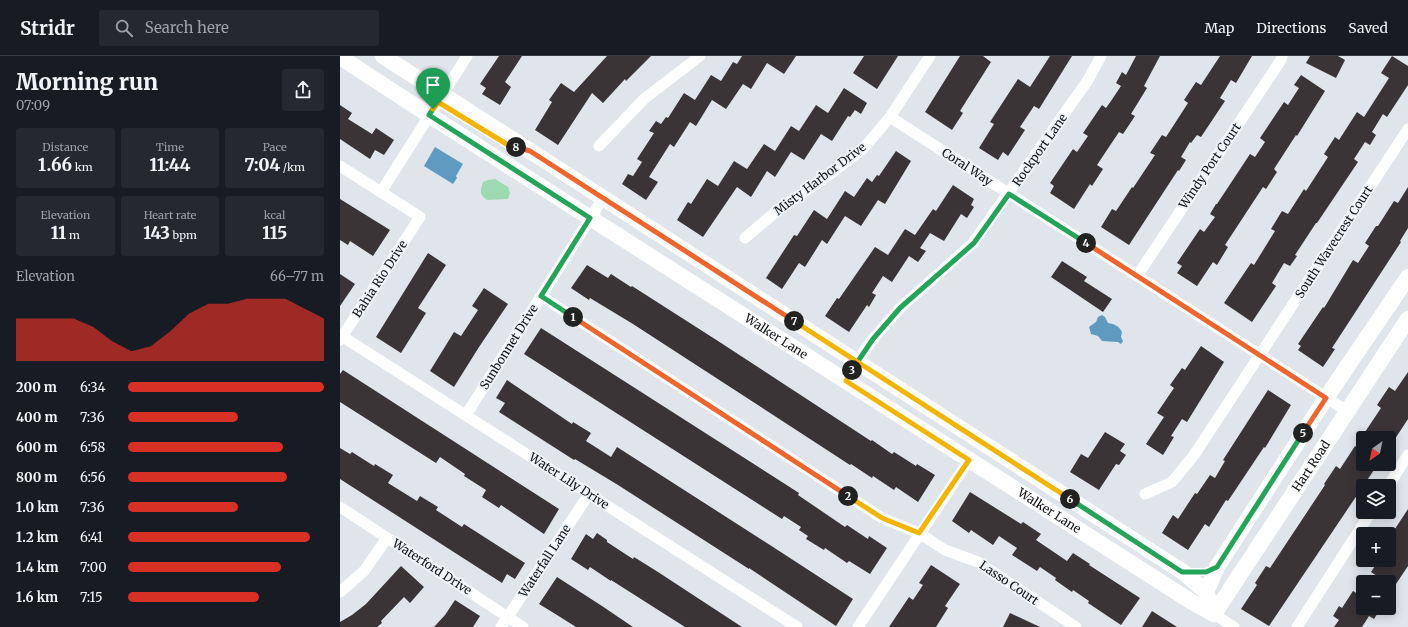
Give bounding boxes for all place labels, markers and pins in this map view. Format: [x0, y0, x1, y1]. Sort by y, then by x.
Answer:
pin [416, 68, 450, 109]
pin: 8 [506, 137, 526, 157]
pin: 4 [1076, 233, 1096, 253]
pin: 1 [563, 307, 583, 327]
pin: 7 [784, 311, 804, 331]
pin: 3 [842, 360, 862, 380]
pin: 5 [1293, 423, 1313, 443]
pin: 2 [838, 486, 858, 506]
pin: 6 [1060, 489, 1080, 509]

